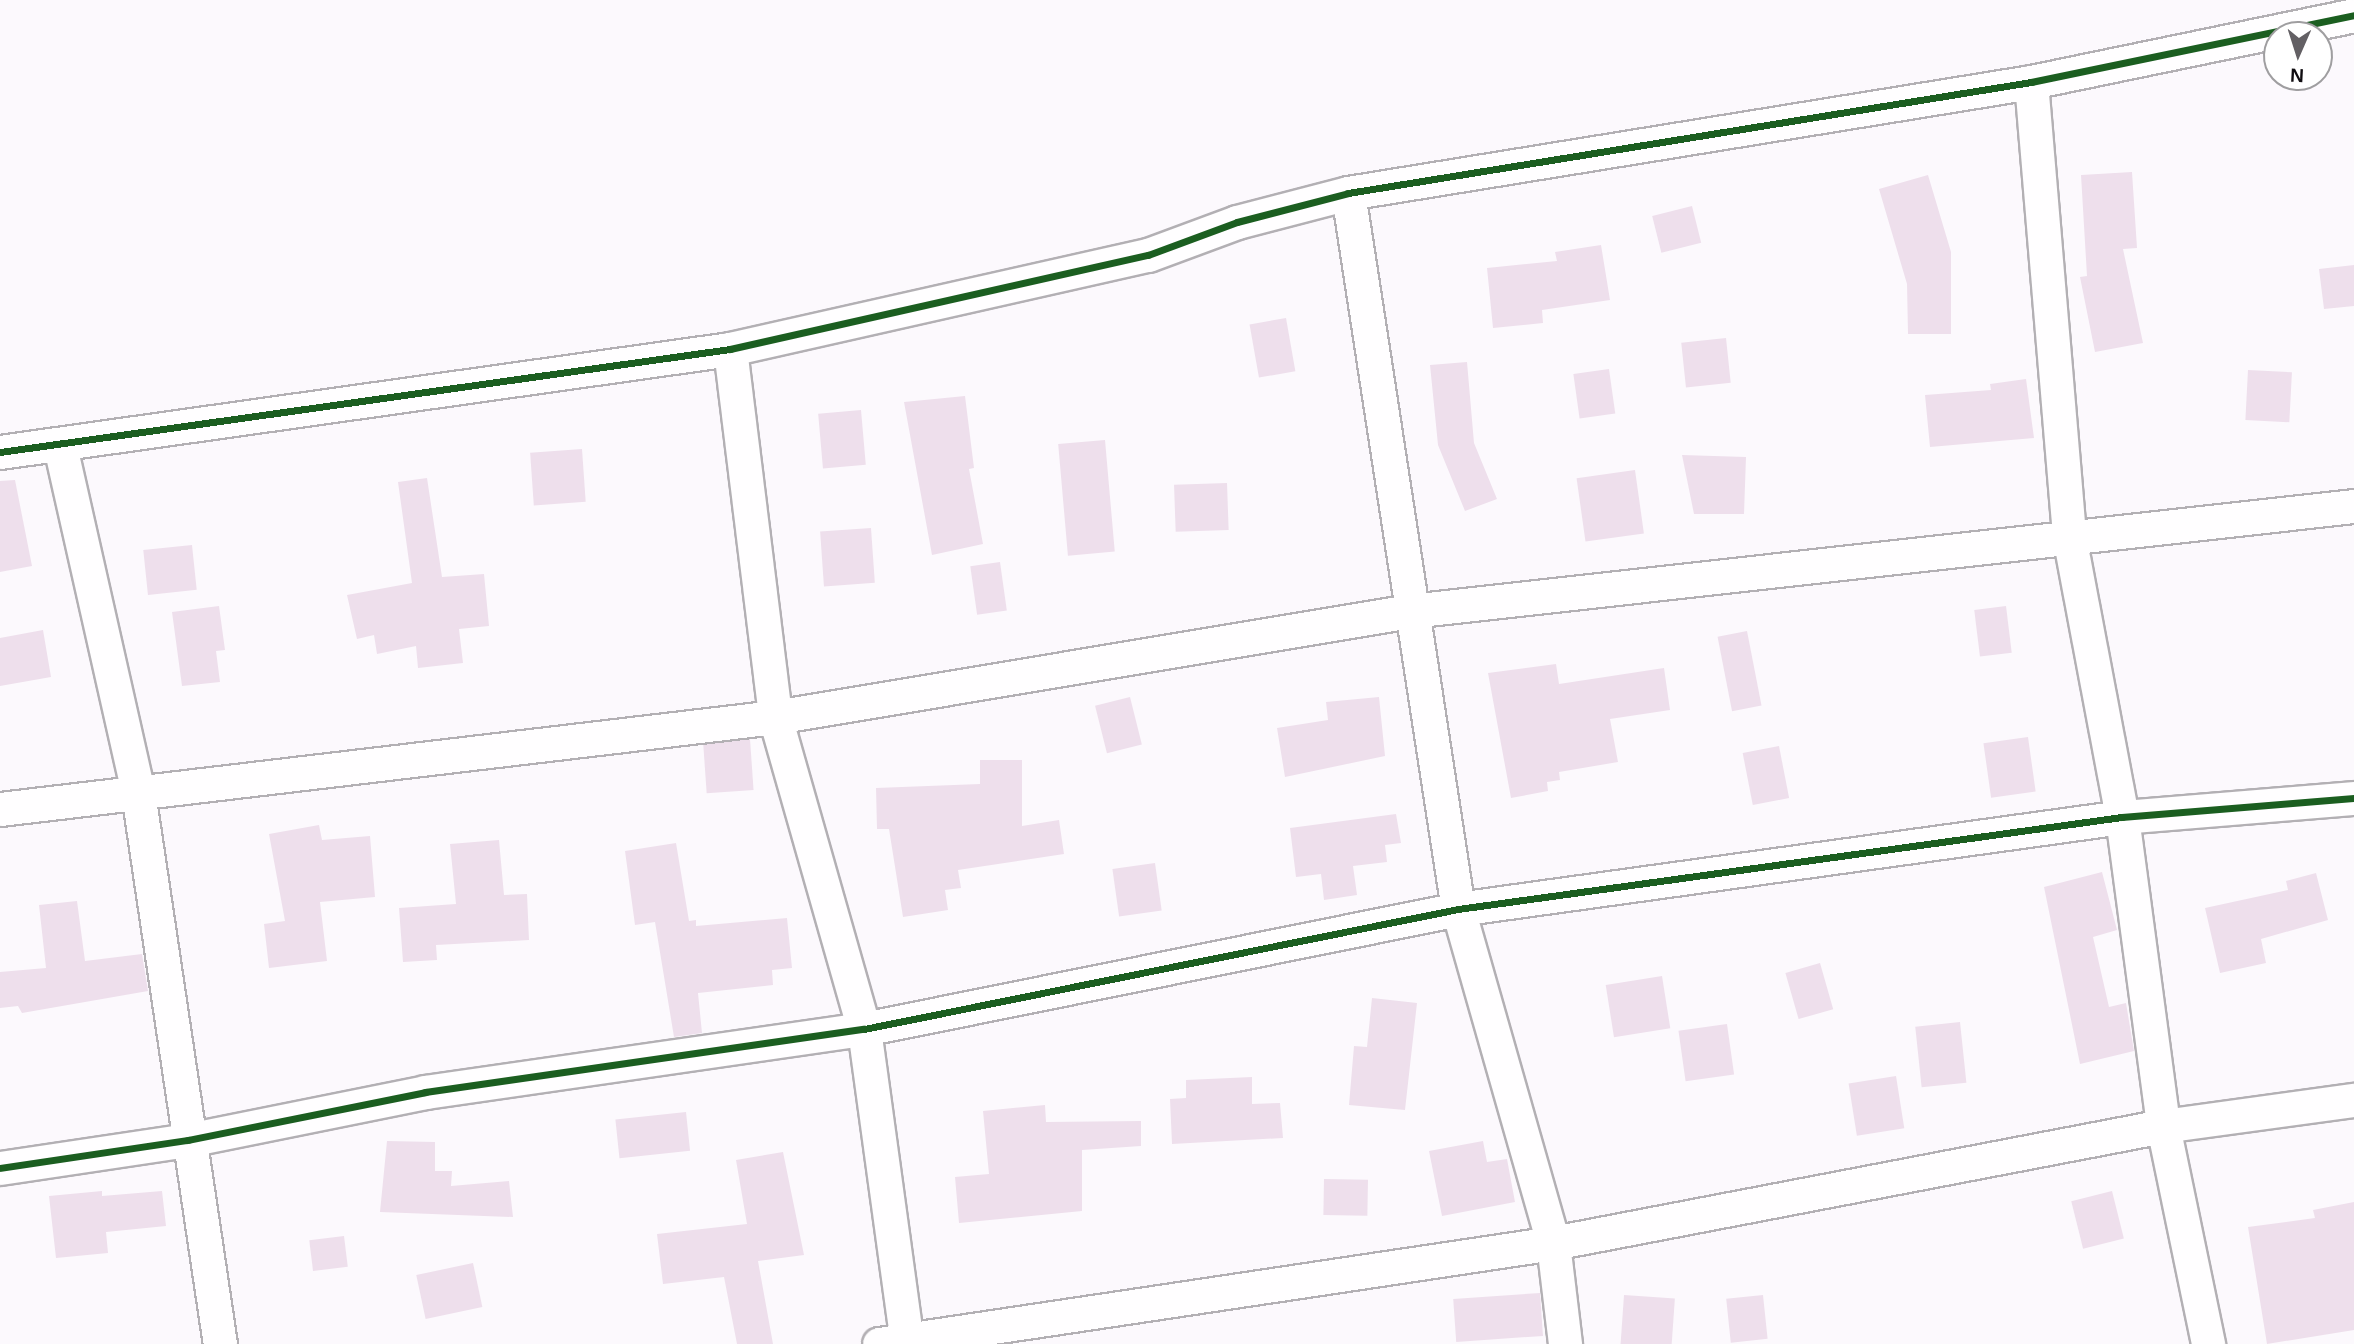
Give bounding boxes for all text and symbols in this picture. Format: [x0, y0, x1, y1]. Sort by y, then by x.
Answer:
north arrow [2263, 21, 2333, 91]
text: N [2290, 65, 2304, 86]

